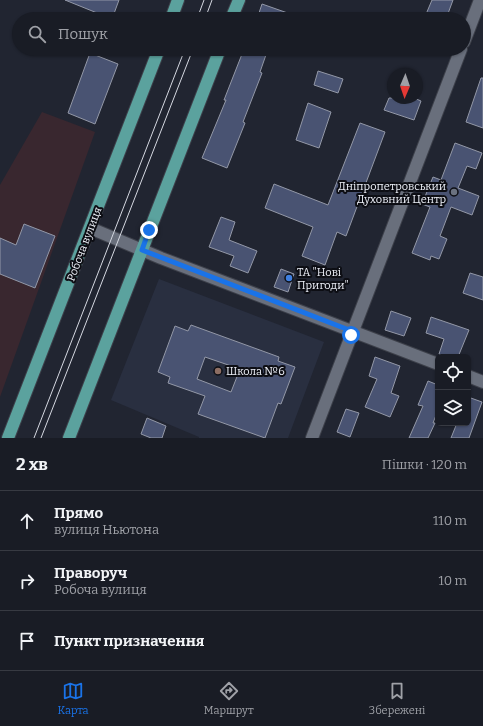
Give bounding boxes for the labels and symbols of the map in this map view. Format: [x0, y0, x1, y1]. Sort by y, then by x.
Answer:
north arrow [387, 68, 423, 104]
place label: Дніпропетровський Духовний Центр [338, 180, 446, 206]
marker: Дніпропетровський Духовний Центр [449, 187, 459, 197]
street label: Робоча вулиця [64, 205, 105, 283]
route end [140, 221, 158, 239]
place label: ТА "Нові Пригоди" [297, 266, 349, 292]
marker: ТА "Нові Пригоди" [284, 273, 294, 283]
route start [342, 326, 360, 344]
place label: Школа №6 [226, 365, 285, 378]
marker: Школа №6 [213, 366, 223, 376]

